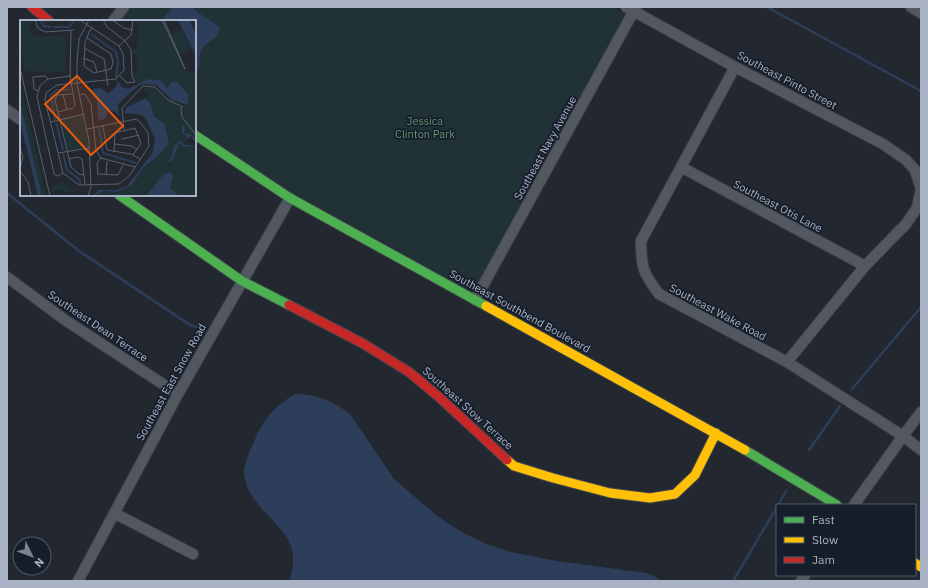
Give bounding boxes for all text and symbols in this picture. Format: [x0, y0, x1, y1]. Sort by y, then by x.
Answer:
inset map [20, 20, 196, 196]
street label: Southeast Pinto Street [735, 48, 839, 112]
street label: Southeast Navy Avenue [511, 94, 579, 202]
park label: Jessica Clinton Park [395, 114, 455, 141]
street label: Southeast Otis Lane [731, 177, 825, 235]
street label: Southeast Southbend Boulevard [447, 266, 593, 356]
street label: Southeast Wake Road [667, 281, 769, 343]
street label: Southeast Dean Terrace [45, 287, 151, 365]
street label: Southeast East Snow Road [133, 321, 209, 443]
street label: Southeast Stow Terrace [420, 364, 516, 452]
legend [776, 504, 916, 576]
text: Fast [812, 512, 835, 527]
text: Slow [812, 532, 838, 547]
north arrow [12, 536, 52, 576]
text: Jam [812, 552, 835, 567]
text: N [32, 555, 47, 570]

